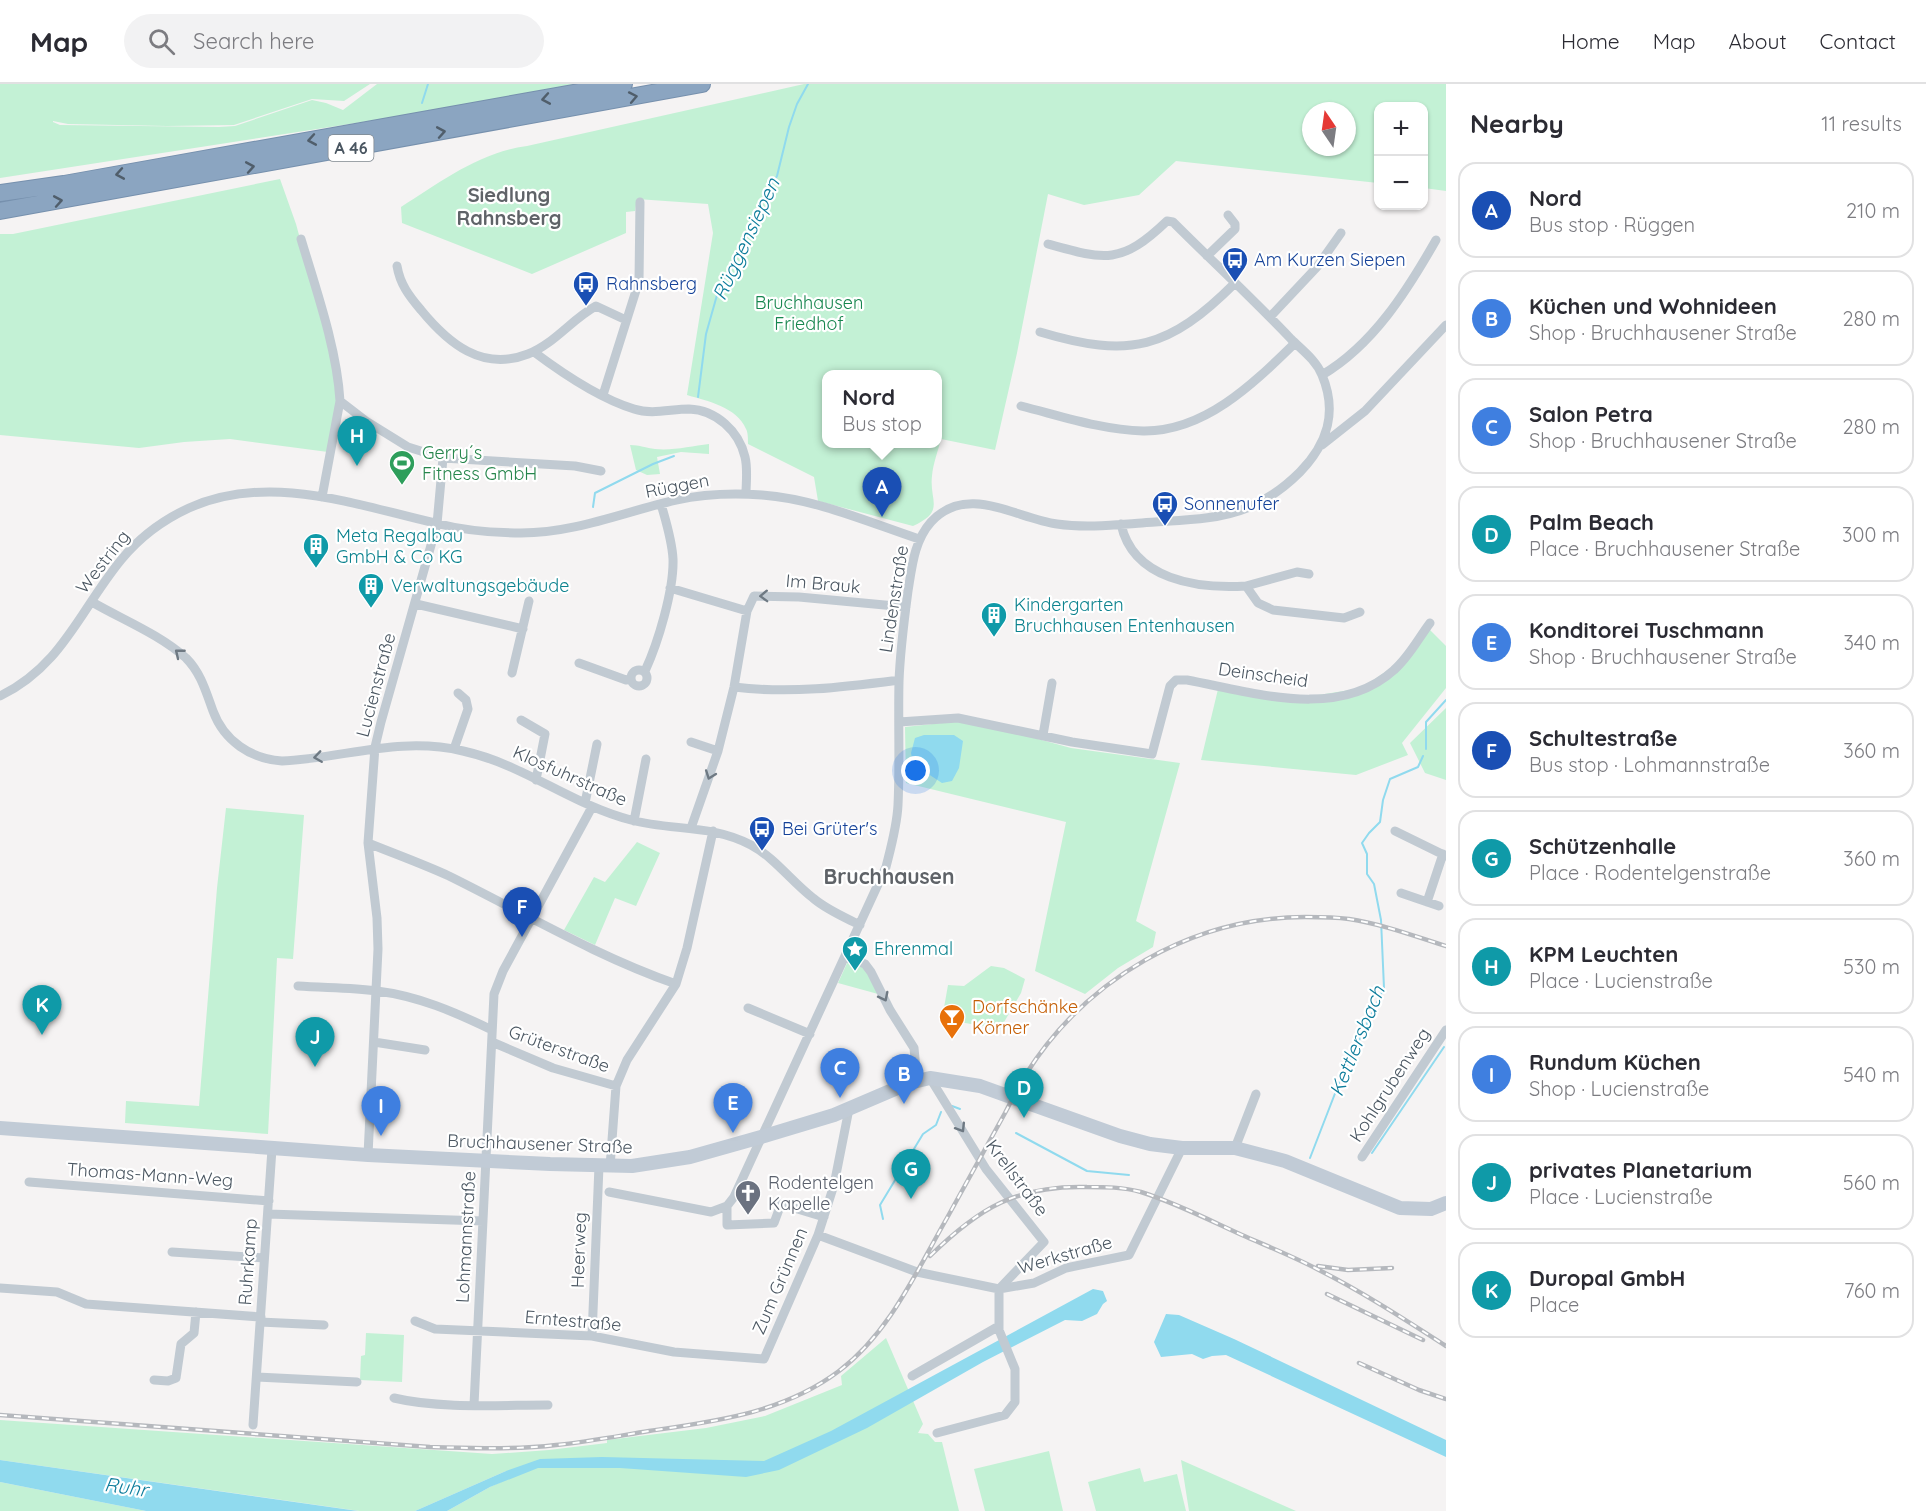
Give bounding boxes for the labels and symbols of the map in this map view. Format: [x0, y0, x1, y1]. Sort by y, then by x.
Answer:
one-way arrow [628, 91, 638, 104]
one-way arrow [541, 92, 551, 105]
north arrow [1302, 102, 1356, 156]
one-way arrow [436, 126, 446, 139]
one-way arrow [308, 134, 317, 146]
road number: A 46 [328, 135, 374, 161]
one-way arrow [244, 161, 254, 174]
one-way arrow [116, 168, 125, 180]
water label: Rüggensiepen [706, 173, 785, 304]
district label: Siedlung Rahnsberg [456, 182, 562, 230]
one-way arrow [52, 195, 62, 208]
bus stop icon: Am Kurzen Siepen [1220, 245, 1250, 283]
place label: Am Kurzen Siepen [1254, 248, 1406, 271]
bus stop icon: Rahnsberg [571, 269, 601, 307]
place label: Rahnsberg [606, 272, 697, 295]
park label: Bruchhausen Friedhof [755, 291, 863, 335]
pin: H [338, 416, 376, 466]
place label: Gerry´s Fitness GmbH [422, 441, 537, 485]
sports icon: Gerry´s Fitness GmbH [387, 448, 417, 486]
street label: Rüggen [643, 468, 711, 503]
pin: A [862, 468, 902, 517]
bus stop icon: Sonnenufer [1150, 489, 1180, 527]
place label: Sonnenufer [1184, 492, 1280, 515]
place label: Meta Regalbau GmbH & Co KG [336, 524, 463, 568]
street label: Westring [71, 525, 135, 598]
building icon: Meta Regalbau GmbH & Co KG [301, 531, 331, 569]
street label: Lindenstraße [874, 544, 913, 654]
street label: Im Brauk [785, 569, 861, 598]
building icon: Verwaltungsgebäude [356, 571, 386, 609]
place label: Verwaltungsgebäude [391, 574, 569, 597]
one-way arrow [760, 590, 769, 602]
place label: Kindergarten Bruchhausen Entenhausen [1014, 593, 1235, 637]
building icon: Kindergarten Bruchhausen Entenhausen [979, 600, 1009, 638]
street label: Lucienstraße [351, 630, 400, 739]
one-way arrow [175, 650, 186, 661]
street label: Deinscheid [1217, 657, 1309, 692]
street label: Klosfuhrstraße [510, 740, 631, 811]
one-way arrow [313, 750, 322, 762]
your location [901, 756, 930, 785]
one-way arrow [704, 769, 717, 780]
bus stop icon: Bei Grüter's [747, 814, 777, 852]
place label: Bei Grüter's [782, 817, 877, 840]
district label: Bruchhausen [823, 863, 955, 889]
pin: F [502, 888, 542, 937]
place icon: Ehrenmal [840, 934, 870, 972]
place label: Ehrenmal [874, 937, 953, 960]
water label: Kettlersbach [1323, 981, 1390, 1100]
pin: K [22, 986, 62, 1035]
one-way arrow [876, 990, 888, 1001]
place label: Dorfschänke Körner [972, 995, 1078, 1039]
bar icon: Dorfschänke Körner [937, 1002, 967, 1040]
pin: J [296, 1018, 334, 1067]
street label: Grüterstraße [505, 1020, 613, 1077]
street label: Kohlgrubenweg [1344, 1023, 1435, 1146]
pin: C [820, 1048, 860, 1098]
pin: B [884, 1054, 924, 1104]
pin: D [1004, 1068, 1044, 1118]
pin: E [714, 1084, 752, 1133]
pin: I [362, 1086, 400, 1136]
one-way arrow [953, 1122, 965, 1132]
street label: Bruchhausener Straße [447, 1129, 633, 1158]
street label: Krellstraße [981, 1135, 1054, 1221]
pin: G [892, 1150, 930, 1199]
street label: Thomas-Mann-Weg [66, 1157, 234, 1192]
street label: Lohmannstraße [451, 1170, 480, 1304]
place label: Rodentelgen Kapelle [768, 1171, 874, 1215]
church icon: Rodentelgen Kapelle [733, 1178, 763, 1216]
street label: Heerweg [566, 1212, 591, 1288]
street label: Ruhrkamp [233, 1218, 262, 1306]
street label: Zum Grünnen [747, 1224, 812, 1338]
street label: Werkstraße [1015, 1230, 1115, 1279]
street label: Erntestraße [524, 1305, 622, 1336]
water label: Ruhr [103, 1471, 152, 1502]

